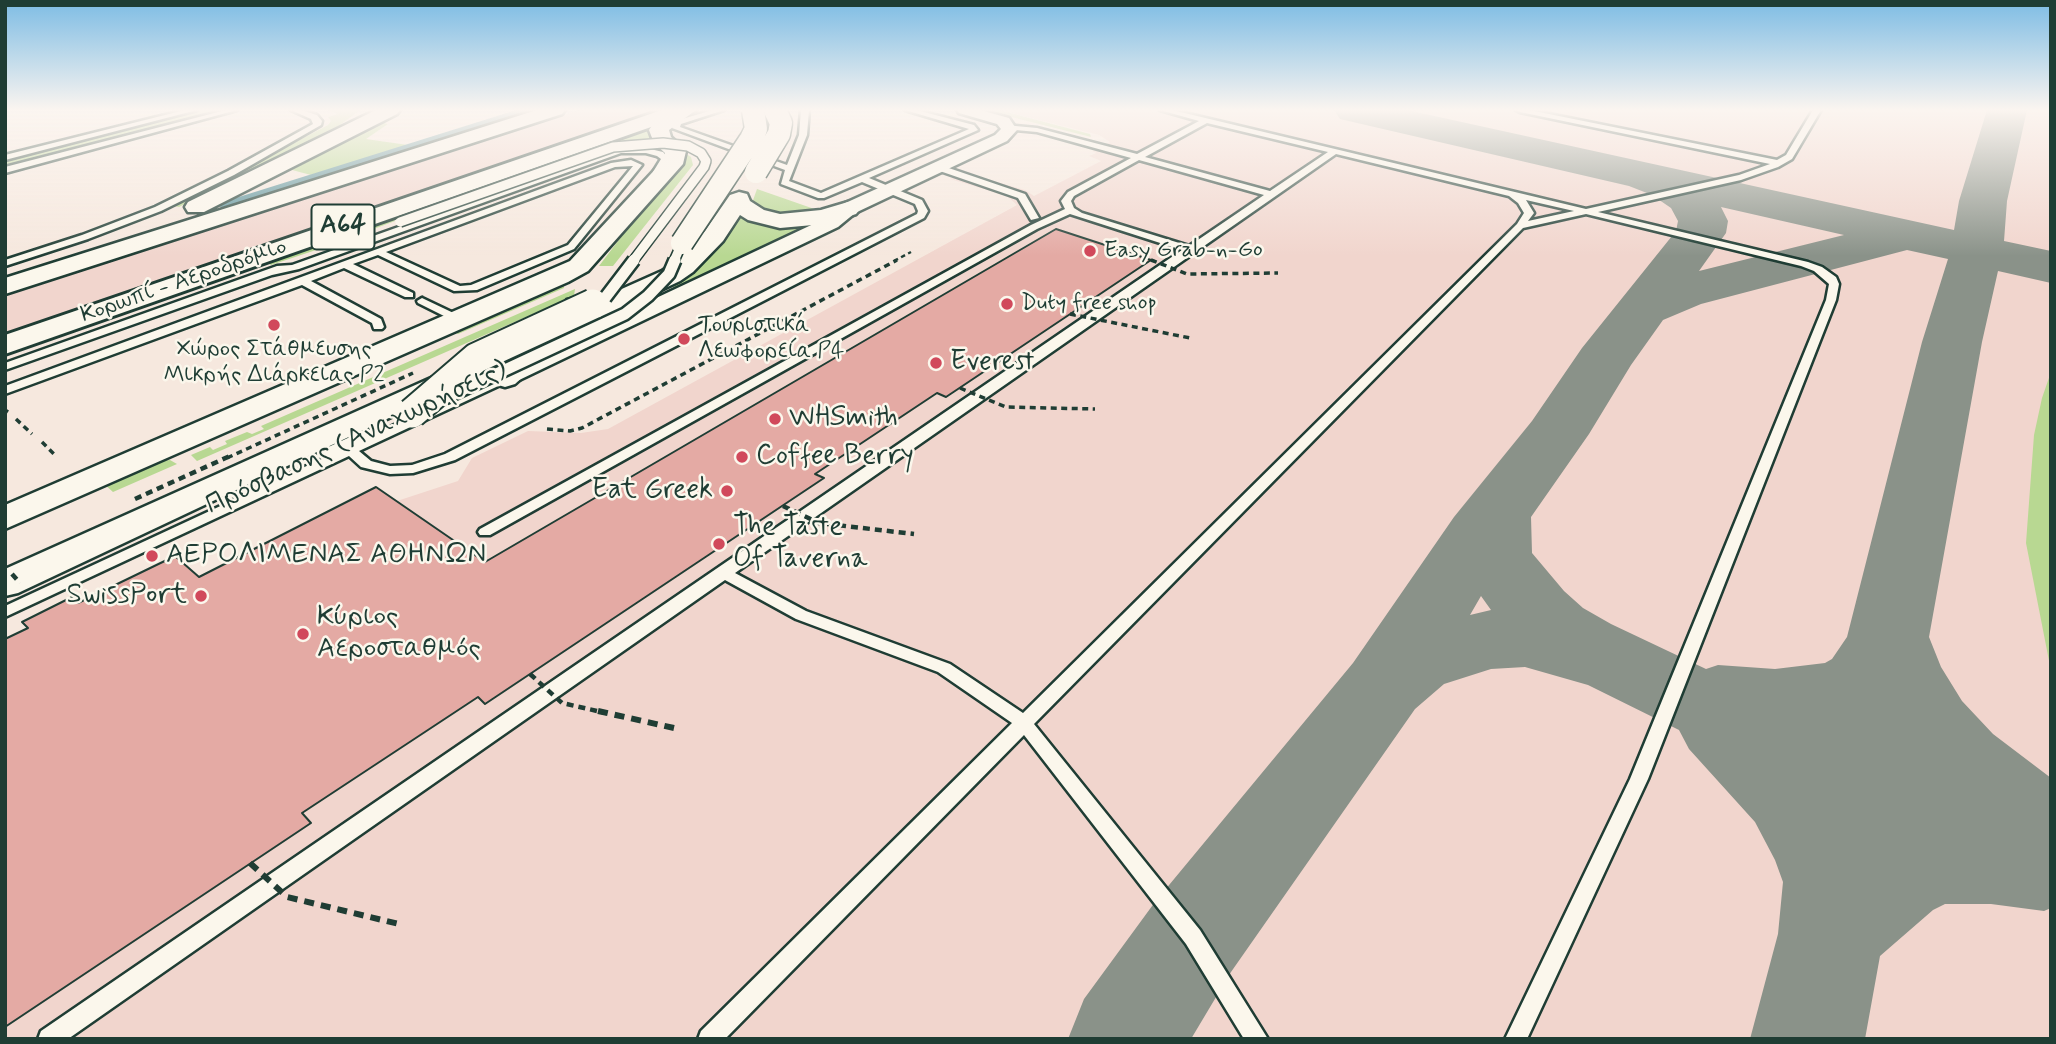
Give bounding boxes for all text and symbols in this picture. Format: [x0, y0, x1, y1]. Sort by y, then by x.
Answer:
road number: Α64 [312, 204, 374, 250]
street label: Κορωπί - Αεροδρόμιο [77, 234, 291, 330]
place label: Easy Grab-n-Go [1104, 237, 1263, 265]
marker: Easy Grab-n-Go [1082, 243, 1098, 259]
place label: Duty free shop [1021, 290, 1157, 318]
marker: Duty free shop [999, 296, 1015, 312]
place label: Τουριστικά Λεωφορεία P4 [698, 312, 845, 366]
marker: Χώρος Στάθμευσης Μικρής Διάρκειας P2 [266, 317, 282, 333]
marker: Τουριστικά Λεωφορεία P4 [676, 331, 692, 347]
place label: Χώρος Στάθμευσης Μικρής Διάρκειας P2 [163, 336, 385, 390]
place label: Everest [950, 346, 1034, 380]
street label: Πρόσβασης (Αναχωρήσεις) [201, 354, 513, 524]
marker: Everest [928, 355, 944, 371]
place label: WHSmith [789, 402, 898, 436]
marker: WHSmith [767, 411, 783, 427]
place label: Coffee Berry [756, 440, 914, 474]
marker: Coffee Berry [734, 449, 750, 465]
place label: Eat Greek [591, 474, 713, 508]
marker: Eat Greek [719, 483, 735, 499]
place label: The Taste Of Taverna [733, 511, 868, 577]
marker: The Taste Of Taverna [711, 536, 727, 552]
place label: ΑΕΡΟΛΙΜΕΝΑΣ ΑΘΗΝΩΝ [166, 539, 486, 573]
marker: ΑΕΡΟΛΙΜΕΝΑΣ ΑΘΗΝΩΝ [144, 548, 160, 564]
place label: SwissPort [67, 579, 187, 613]
marker: SwissPort [193, 588, 209, 604]
place label: Κύριος Αεροσταθμός [317, 601, 481, 667]
marker: Κύριος Αεροσταθμός [295, 626, 311, 642]

